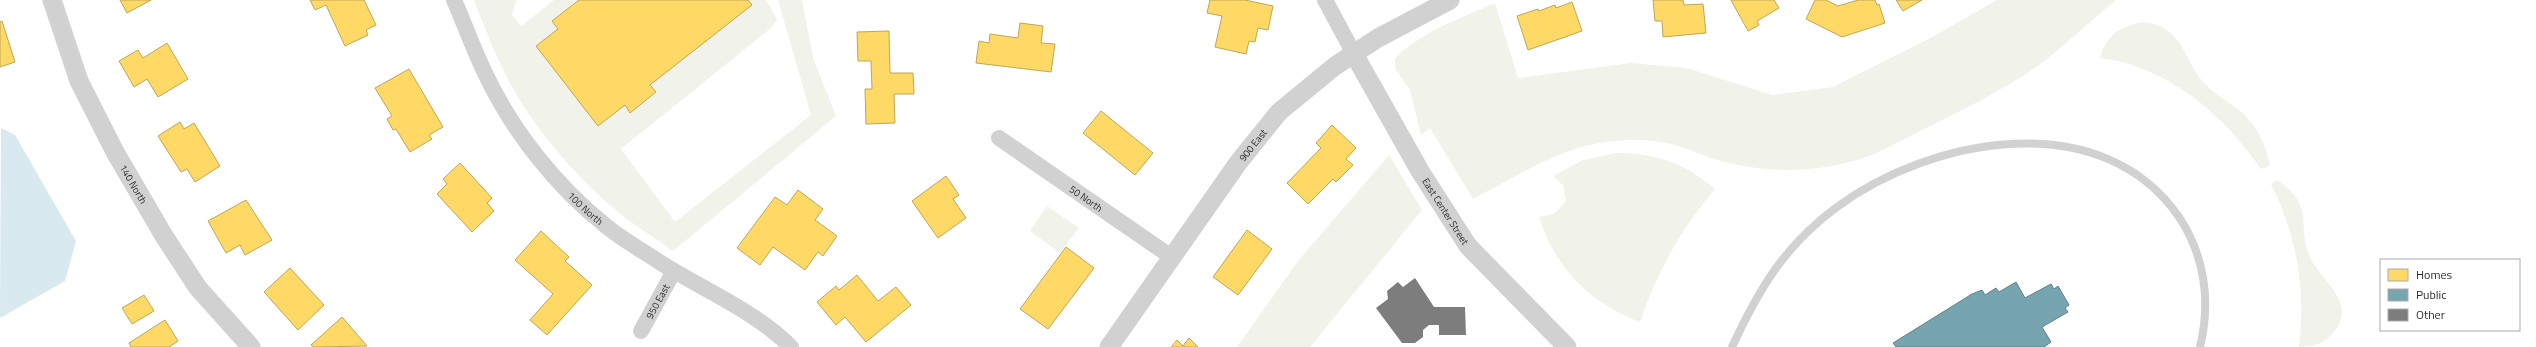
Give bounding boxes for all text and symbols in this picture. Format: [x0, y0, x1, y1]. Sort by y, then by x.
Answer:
street label: 900 East [1235, 125, 1271, 164]
street label: 140 North [116, 161, 151, 206]
street label: East Center Street [1419, 175, 1473, 248]
street label: 50 North [1066, 181, 1106, 215]
street label: 100 North [565, 188, 607, 228]
legend [2380, 259, 2520, 331]
text: Homes [2416, 265, 2452, 284]
street label: 950 East [642, 281, 673, 321]
text: Public [2416, 285, 2446, 304]
text: Other [2416, 305, 2445, 324]

